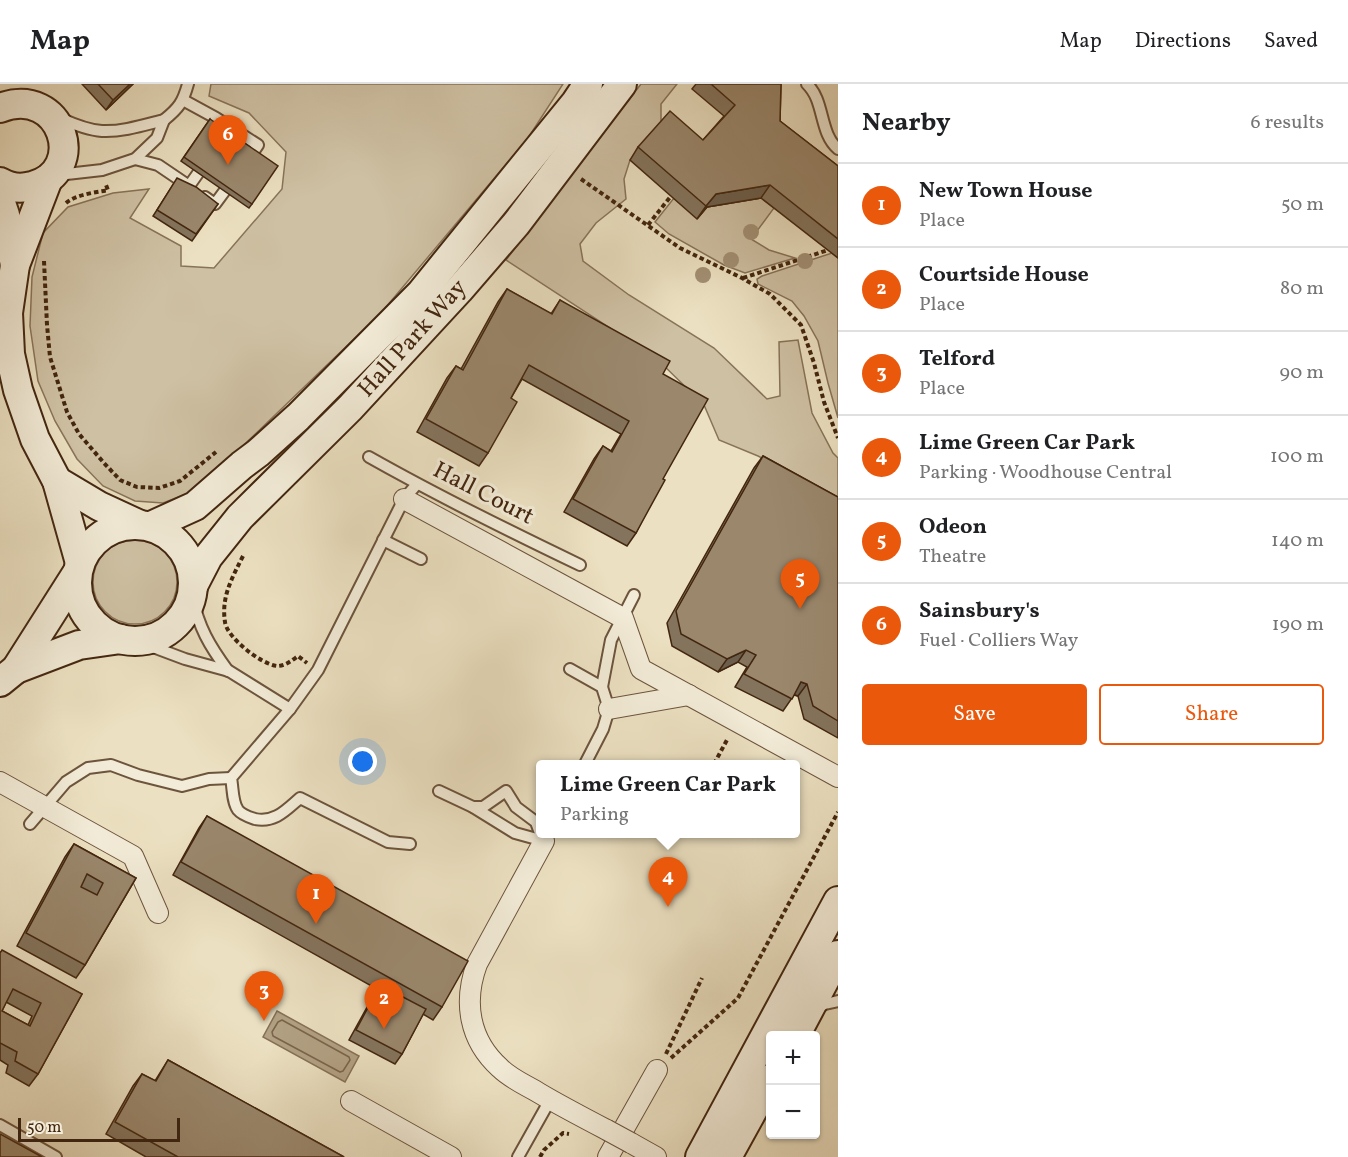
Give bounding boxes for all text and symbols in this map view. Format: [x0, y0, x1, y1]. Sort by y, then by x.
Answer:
text: Map [30, 22, 90, 61]
text: Map [1060, 27, 1102, 56]
text: Directions [1135, 27, 1231, 56]
text: Saved [1264, 27, 1318, 56]
text: Nearby [862, 105, 951, 141]
text: 6 results [1251, 109, 1324, 137]
pin: 6 [208, 116, 248, 165]
text: New Town House [919, 176, 1093, 207]
text: 1 [877, 191, 886, 219]
text: 50 m [1281, 191, 1324, 219]
text: Place [919, 207, 965, 235]
text: Courtside House [919, 260, 1089, 291]
street label: Hall Park Way [351, 272, 475, 406]
text: 2 [876, 275, 887, 303]
text: 80 m [1280, 275, 1324, 303]
text: Place [919, 291, 965, 319]
text: Telford [919, 344, 995, 375]
text: 3 [876, 359, 887, 387]
text: 90 m [1280, 359, 1324, 387]
text: Place [919, 375, 965, 403]
text: Lime Green Car Park [919, 428, 1135, 459]
text: 4 [875, 443, 888, 471]
text: 100 m [1270, 443, 1324, 471]
street label: Hall Court [426, 454, 540, 534]
text: Parking · Woodhouse Central [919, 459, 1172, 487]
text: Odeon [919, 512, 987, 543]
text: 5 [877, 527, 886, 555]
text: 140 m [1271, 527, 1324, 555]
text: Theatre [919, 543, 986, 571]
pin: 5 [780, 560, 820, 609]
text: Sainsbury's [919, 596, 1040, 627]
text: 6 [876, 611, 887, 639]
text: 190 m [1272, 611, 1324, 639]
text: Fuel · Colliers Way [919, 627, 1078, 655]
button: Save [862, 684, 1087, 745]
button: Share [1099, 684, 1324, 745]
your location [348, 747, 377, 776]
popup [536, 760, 800, 838]
text: Lime Green Car Park [560, 770, 776, 801]
text: Parking [560, 801, 629, 829]
pin: 4 [648, 858, 688, 907]
pin: 1 [296, 874, 336, 924]
pin: 3 [244, 972, 284, 1021]
pin: 2 [364, 980, 404, 1029]
map controls [766, 1031, 820, 1139]
button: + [766, 1031, 820, 1085]
button: − [766, 1085, 820, 1139]
scale bar [18, 1115, 180, 1142]
text: 50 m [27, 1117, 61, 1139]

